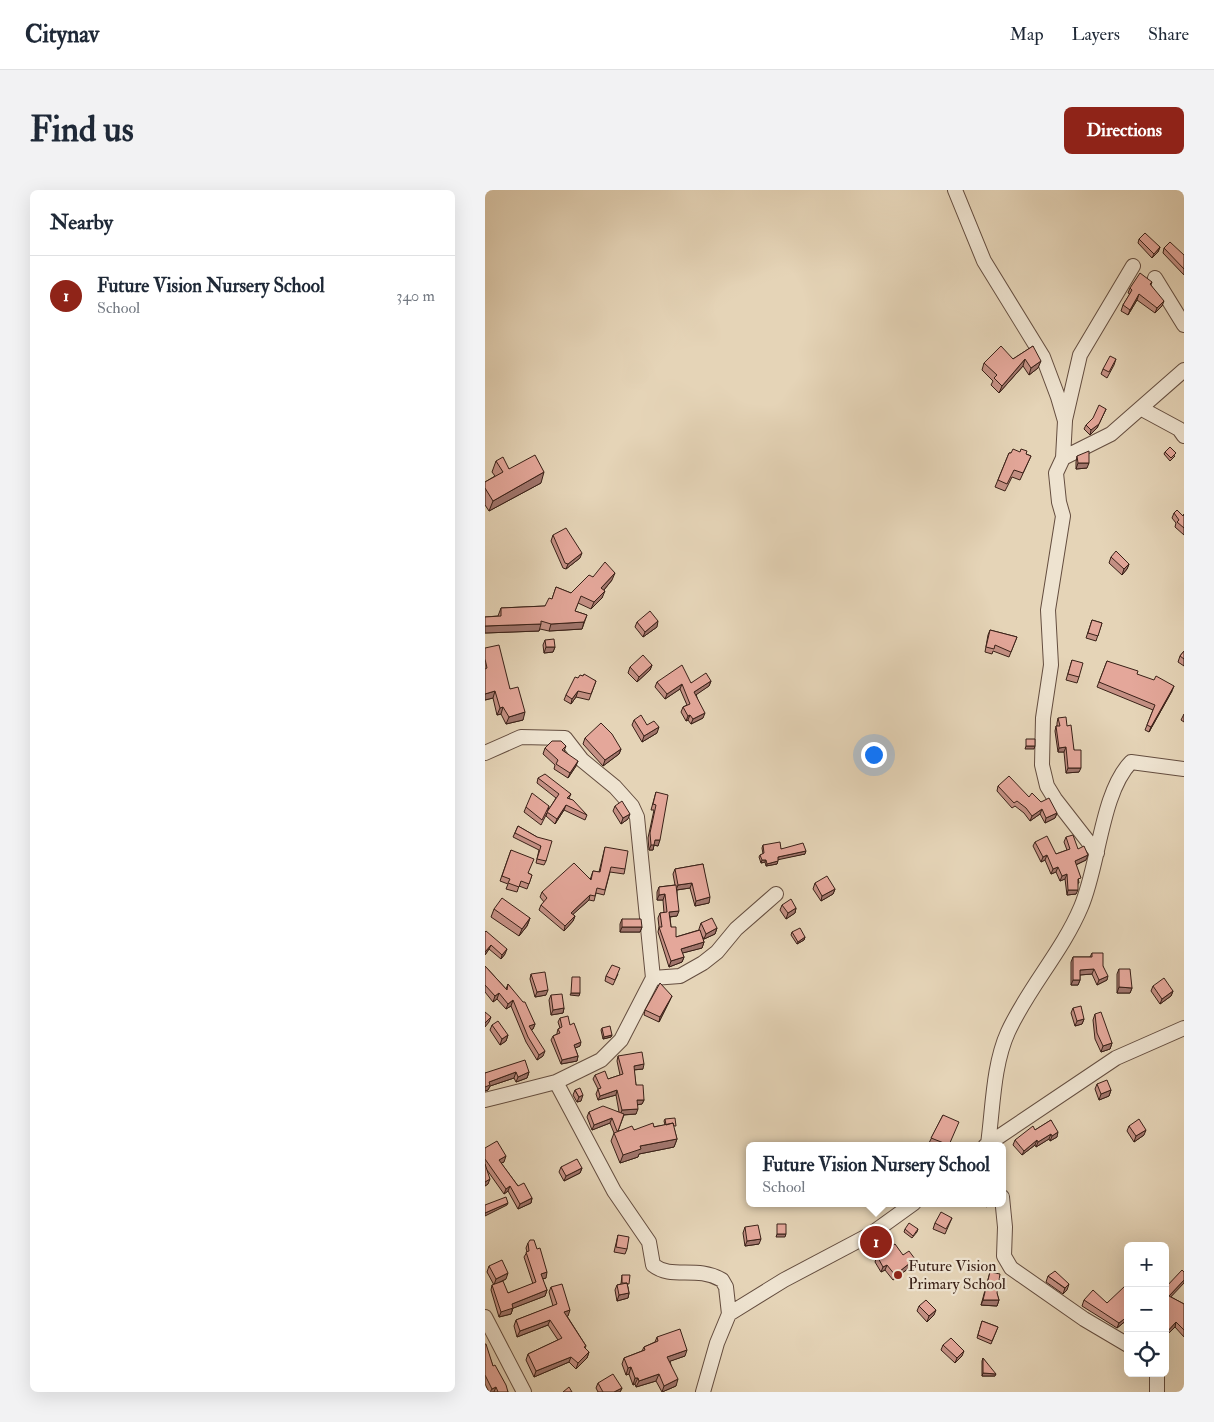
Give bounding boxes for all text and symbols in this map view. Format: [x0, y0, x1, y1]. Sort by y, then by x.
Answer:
text: Citynav [25, 19, 99, 50]
text: Map [1010, 23, 1044, 46]
text: Layers [1072, 23, 1120, 46]
text: Share [1148, 23, 1189, 46]
button: Directions [1064, 107, 1184, 154]
text: Find us [30, 108, 134, 152]
text: Nearby [50, 209, 113, 236]
text: Future Vision Nursery School [97, 274, 325, 298]
text: 1 [63, 286, 69, 306]
text: 340 m [396, 286, 435, 306]
text: School [97, 298, 140, 318]
your location [861, 742, 887, 768]
popup [746, 1142, 1006, 1207]
text: Future Vision Nursery School [762, 1153, 990, 1177]
text: School [762, 1177, 805, 1197]
pin: 1 [860, 1223, 892, 1261]
map controls [1124, 1242, 1169, 1377]
button: + [1124, 1242, 1169, 1287]
place label: Future Vision Primary School [908, 1256, 1006, 1294]
marker: Future Vision Primary School [892, 1269, 904, 1281]
button: − [1124, 1287, 1169, 1332]
button: locate [1124, 1332, 1169, 1377]

